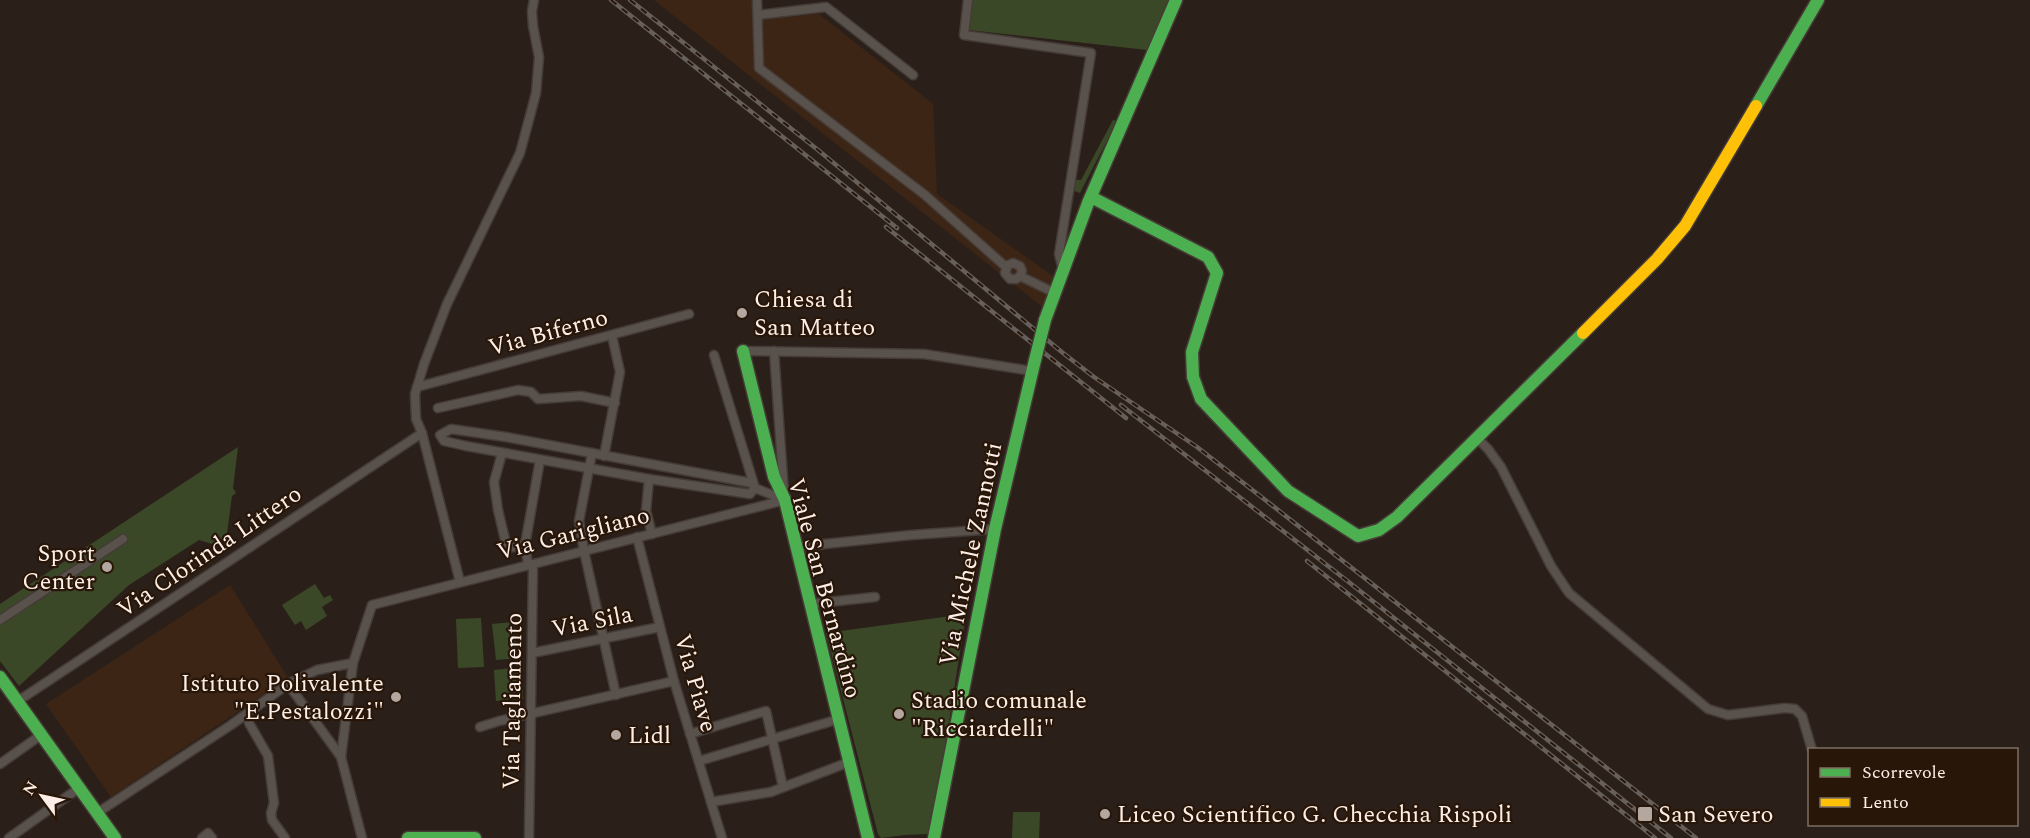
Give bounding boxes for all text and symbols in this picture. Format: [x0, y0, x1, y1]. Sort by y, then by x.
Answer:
place label: Chiesa di San Matteo [754, 282, 875, 346]
street label: Via Biferno [484, 300, 612, 366]
marker: Chiesa di San Matteo [735, 306, 749, 320]
street label: Via Michele Zannotti [930, 439, 1012, 669]
street label: Viale San Bernardino [777, 474, 871, 702]
street label: Via Clorinda Littero [110, 476, 309, 627]
street label: Via Garigliano [493, 498, 653, 570]
place label: Sport Center [22, 536, 95, 600]
marker: Sport Center [100, 560, 114, 574]
street label: Via Sila [548, 596, 636, 647]
street label: Via Tagliamento [493, 612, 533, 790]
street label: Via Piave [664, 630, 726, 737]
place label: Istituto Polivalente "E.Pestalozzi" [181, 666, 384, 730]
place label: Stadio comunale "Ricciardelli" [911, 683, 1087, 747]
marker: Istituto Polivalente "E.Pestalozzi" [389, 690, 403, 704]
marker: Stadio comunale "Ricciardelli" [892, 707, 906, 721]
place label: Lidl [628, 718, 671, 754]
marker: Lidl [609, 728, 623, 742]
legend [1808, 748, 2018, 826]
text: Scorrevole [1862, 759, 1946, 786]
north arrow [12, 766, 72, 826]
text: N [17, 776, 44, 800]
text: Lento [1862, 789, 1909, 816]
place label: Liceo Scientifico G. Checchia Rispoli [1117, 797, 1512, 833]
place label: San Severo [1658, 797, 1773, 833]
marker: San Severo [1636, 805, 1654, 823]
marker: Liceo Scientifico G. Checchia Rispoli [1098, 807, 1112, 821]

